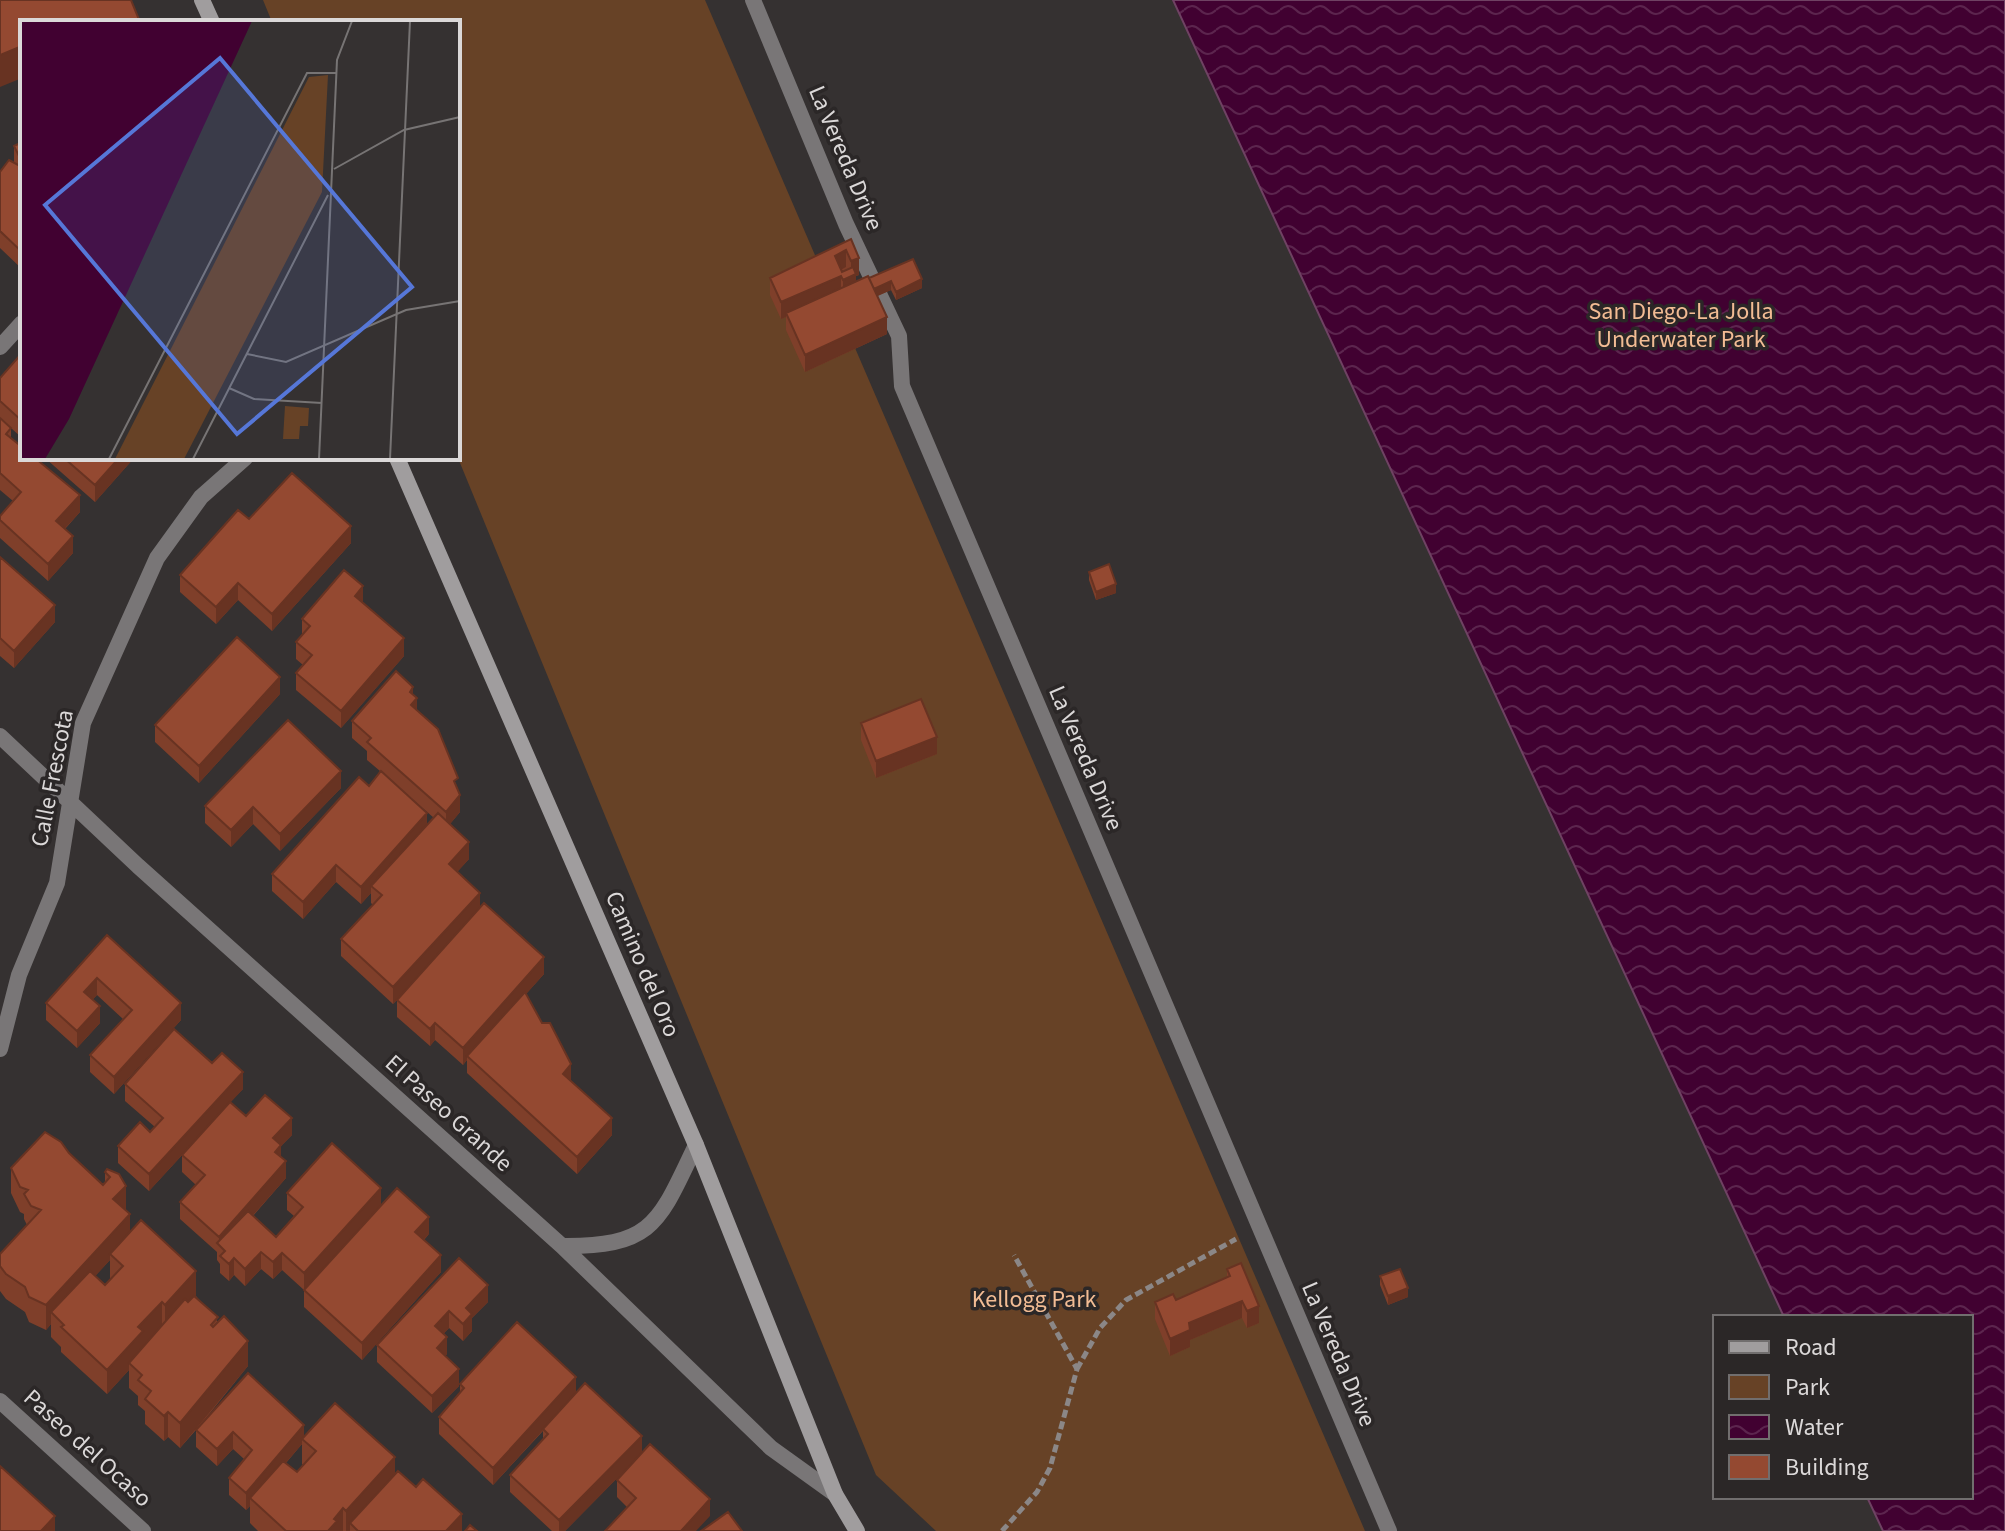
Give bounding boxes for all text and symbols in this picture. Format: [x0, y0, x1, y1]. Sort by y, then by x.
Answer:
inset map [20, 20, 460, 460]
street label: La Vereda Drive [799, 80, 892, 236]
park label: San Diego-La Jolla Underwater Park [1589, 294, 1773, 357]
street label: La Vereda Drive [1039, 680, 1132, 836]
street label: Calle Frescota [22, 707, 83, 850]
street label: Camino del Oro [596, 886, 689, 1043]
street label: El Paseo Grande [377, 1046, 520, 1180]
street label: La Vereda Drive [1292, 1276, 1385, 1432]
park label: Kellogg Park [972, 1282, 1096, 1317]
legend [1713, 1315, 1973, 1499]
text: Road [1785, 1330, 1837, 1365]
text: Park [1785, 1370, 1830, 1405]
street label: Paseo del Ocaso [16, 1381, 160, 1516]
text: Water [1785, 1410, 1844, 1445]
text: Building [1785, 1450, 1869, 1485]

